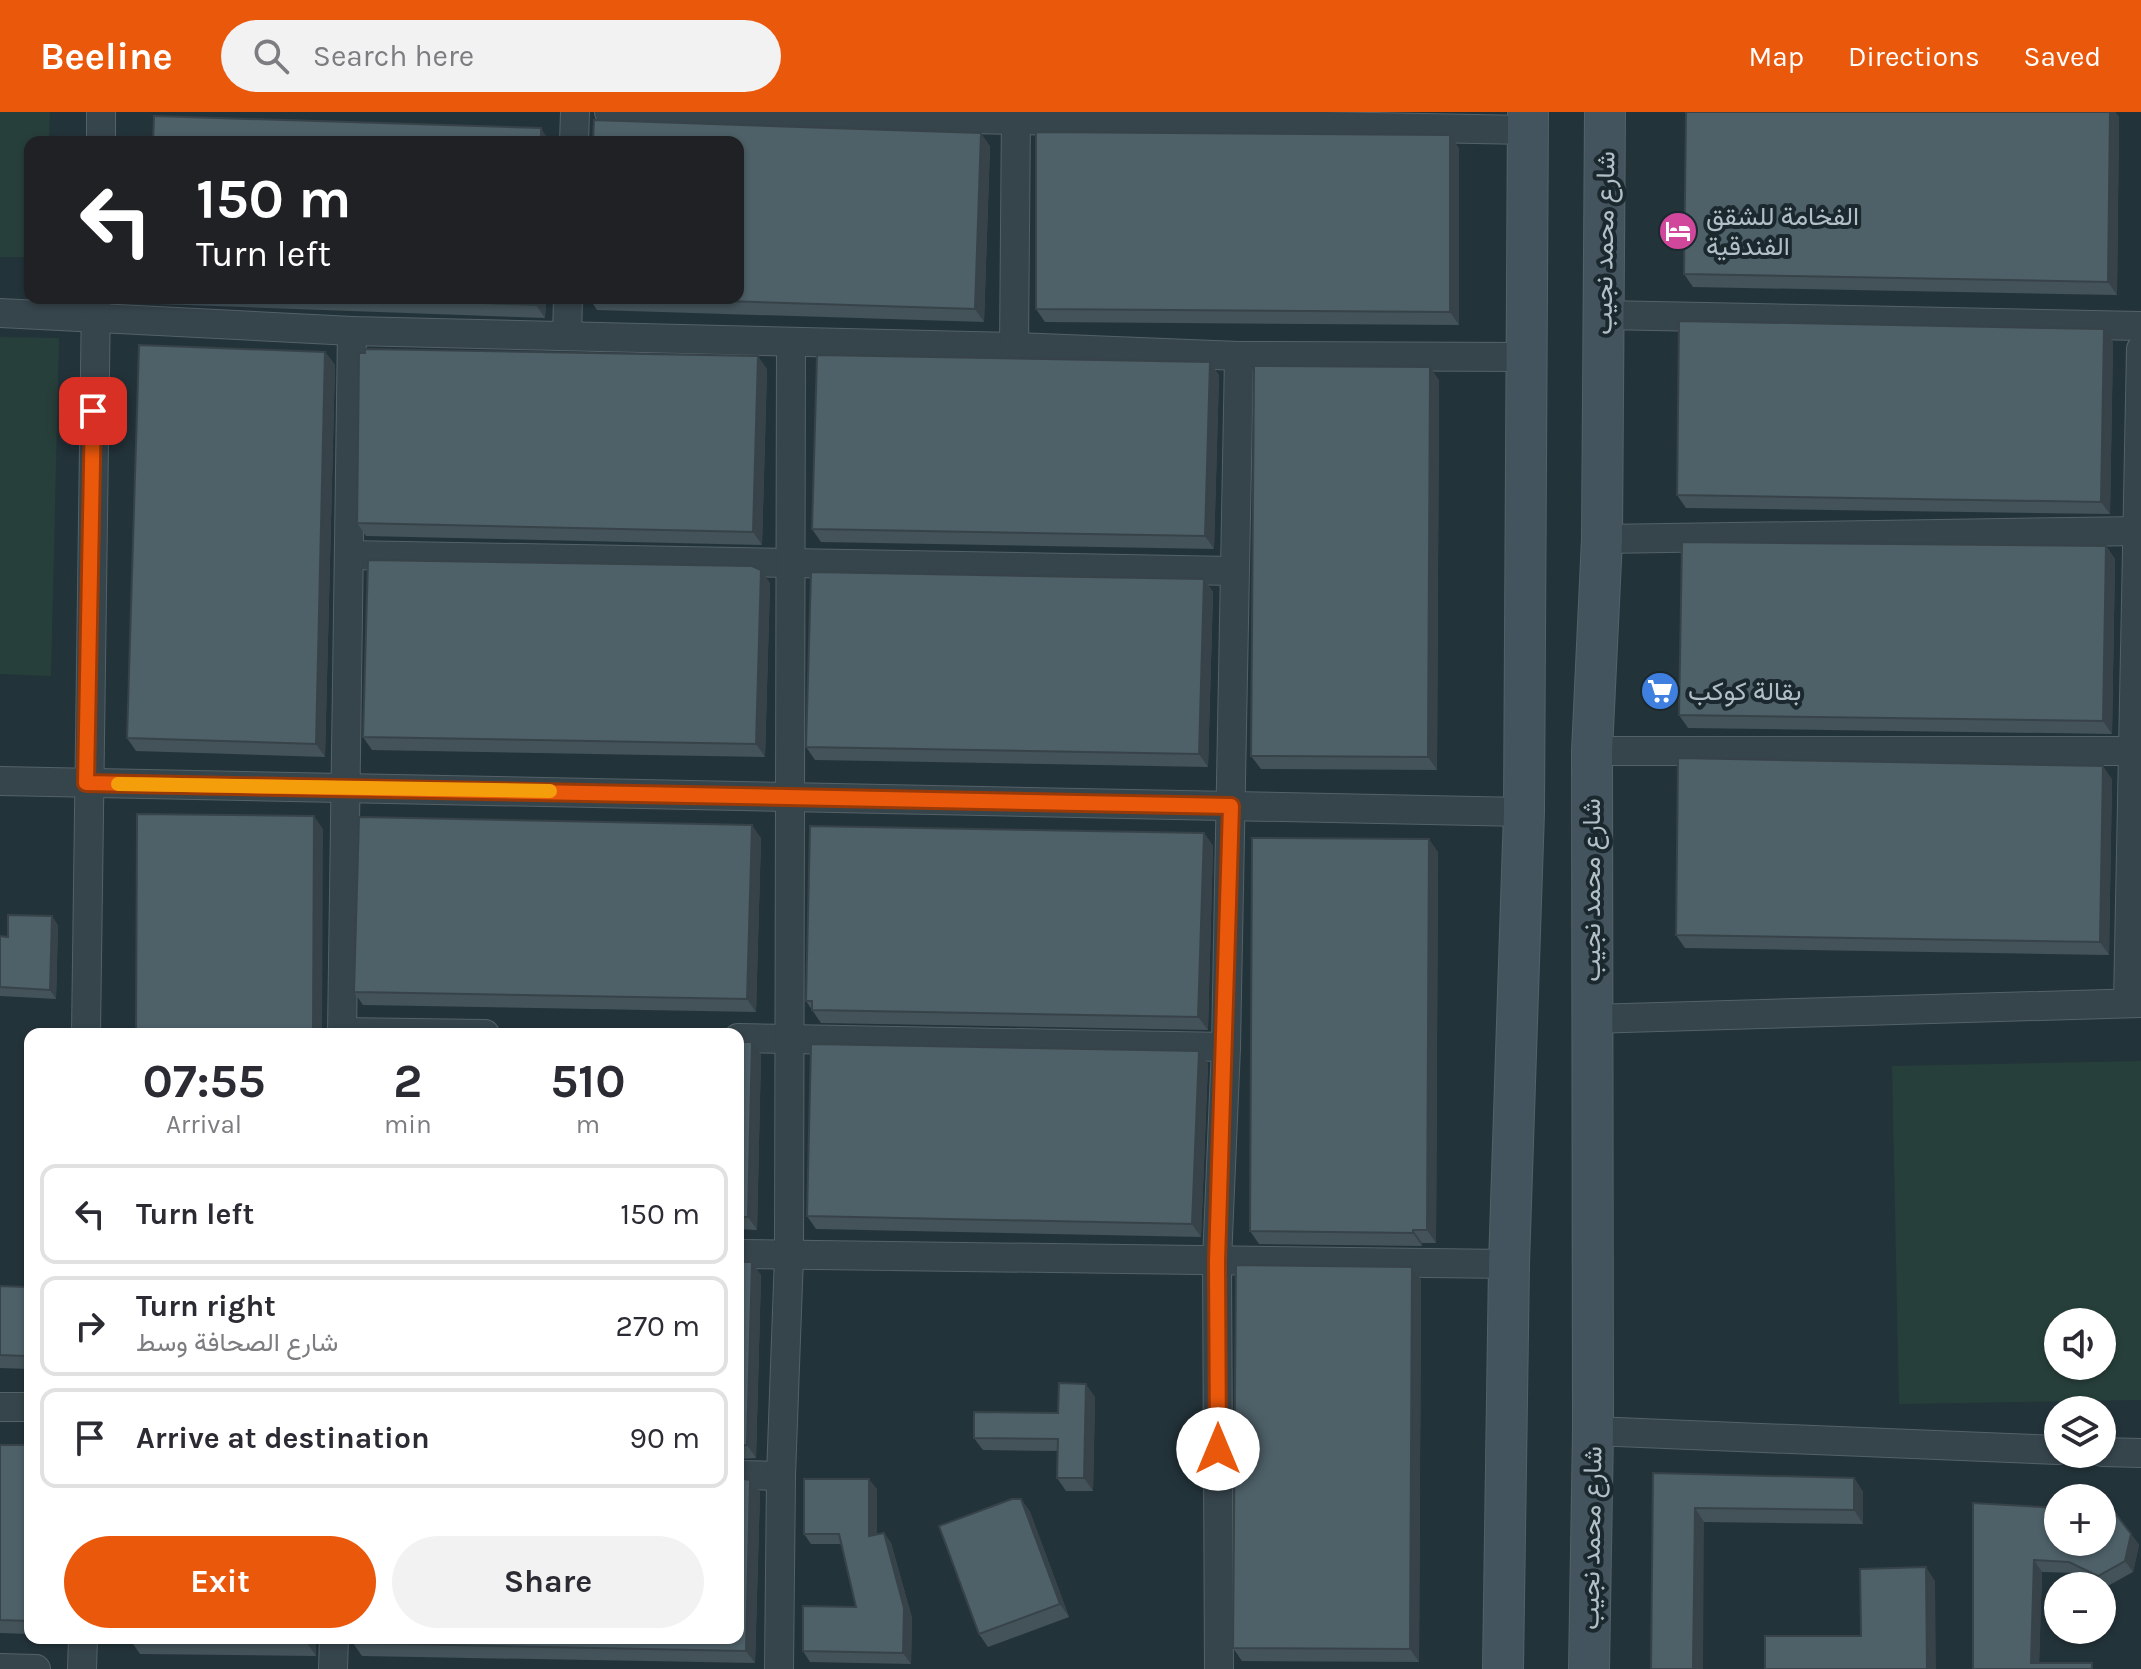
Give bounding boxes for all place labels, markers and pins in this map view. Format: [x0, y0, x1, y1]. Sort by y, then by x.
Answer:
place label: الفخامة للشقق الفندقية [1706, 201, 1859, 262]
hotel icon: الفخامة للشقق الفندقية [1657, 210, 1699, 252]
pin [59, 377, 127, 445]
supermarket icon: بقالة كوكب [1639, 670, 1681, 712]
place label: بقالة كوكب [1688, 676, 1801, 707]

